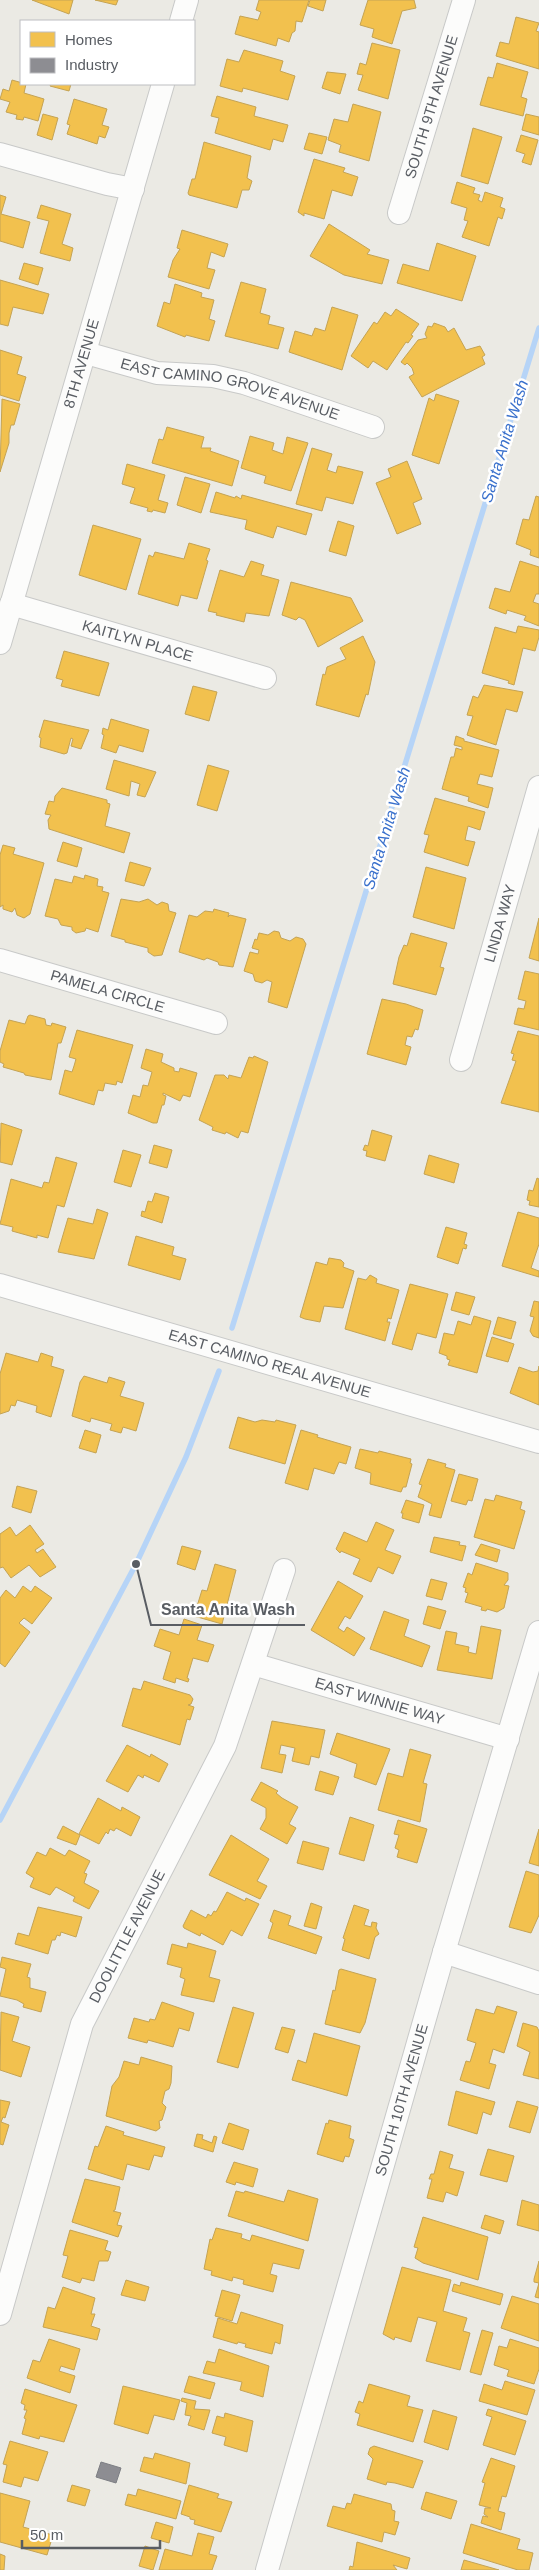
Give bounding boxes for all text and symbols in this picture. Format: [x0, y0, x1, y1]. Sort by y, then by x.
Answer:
legend [20, 20, 195, 85]
text: Homes [65, 31, 113, 48]
street label: SOUTH 9TH AVENUE [401, 33, 461, 180]
text: Industry [65, 56, 119, 73]
street label: 8TH AVENUE [60, 317, 102, 410]
street label: EAST CAMINO GROVE AVENUE [119, 354, 342, 423]
water label: Santa Anita Wash [478, 378, 531, 504]
street label: KAITLYN PLACE [80, 616, 195, 665]
water label: Santa Anita Wash [360, 765, 413, 891]
street label: LINDA WAY [480, 882, 519, 964]
street label: PAMELA CIRCLE [49, 966, 167, 1016]
street label: EAST CAMINO REAL AVENUE [167, 1326, 373, 1401]
callout: Santa Anita Wash [151, 1594, 305, 1625]
text: Santa Anita Wash [161, 1601, 295, 1618]
street label: EAST WINNIE WAY [313, 1674, 446, 1728]
street label: DOOLITTLE AVENUE [85, 1867, 168, 2005]
street label: SOUTH 10TH AVENUE [371, 2022, 431, 2178]
scale bar [22, 2518, 160, 2550]
text: 50 m [30, 2526, 63, 2543]

